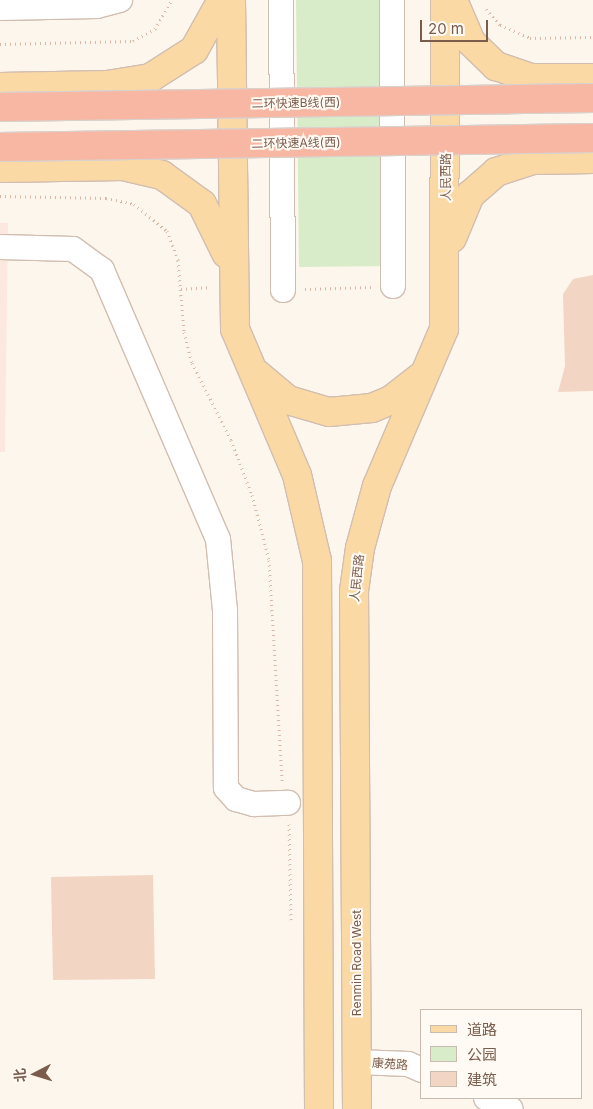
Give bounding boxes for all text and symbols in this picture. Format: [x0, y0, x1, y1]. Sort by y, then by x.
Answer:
scale bar [423, 10, 490, 42]
text: 20 m [428, 19, 464, 38]
street label: 二环快速B线(西) [252, 95, 340, 111]
street label: 二环快速A线(西) [251, 135, 341, 151]
street label: 人民西路 [439, 153, 453, 201]
street label: 人民西路 [347, 553, 367, 603]
street label: Renmin Road West [350, 910, 364, 1016]
legend [420, 1009, 583, 1099]
text: 道路 [467, 1020, 497, 1039]
text: 公园 [467, 1045, 497, 1064]
north arrow [10, 1049, 60, 1099]
street label: 康苑路 [372, 1056, 408, 1072]
text: 北 [10, 1068, 29, 1083]
text: 建筑 [467, 1070, 497, 1089]

